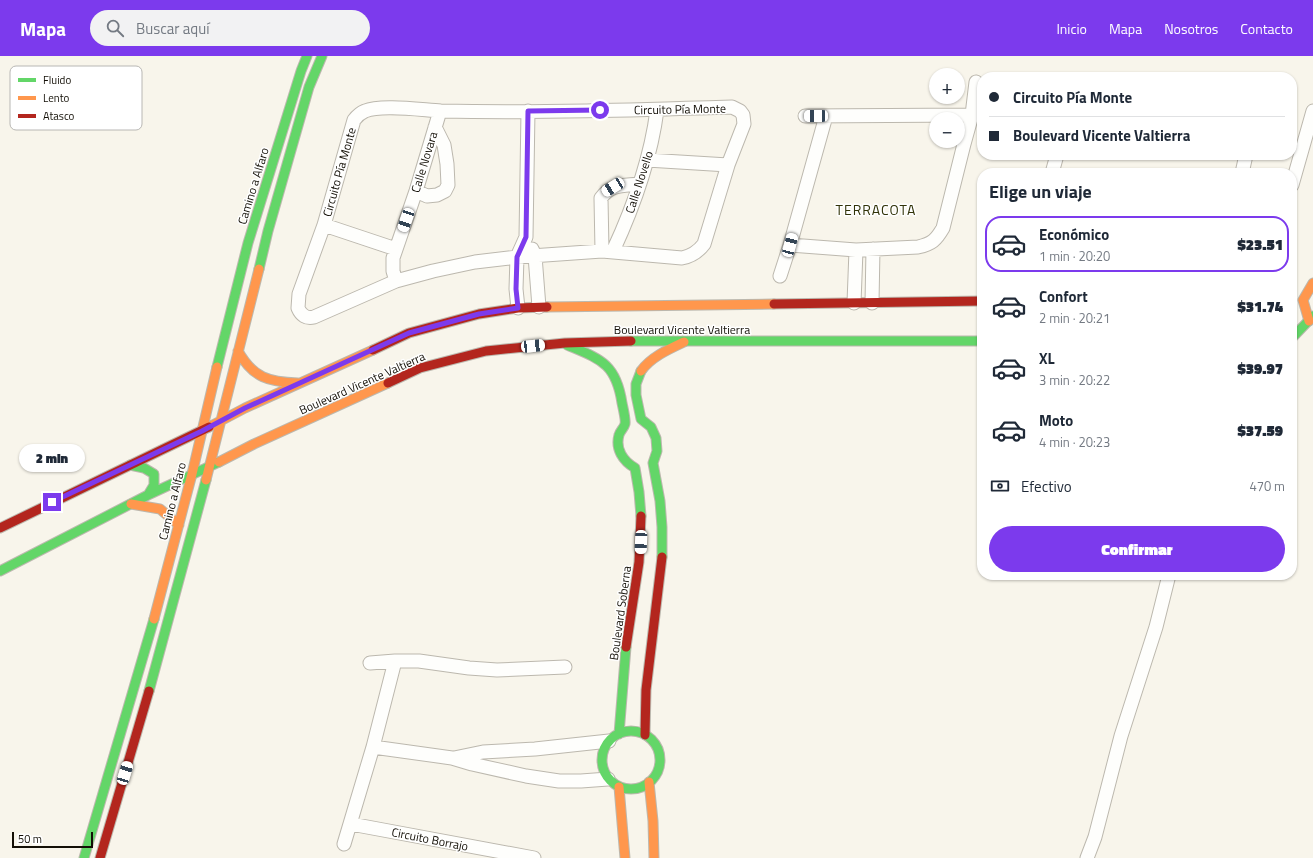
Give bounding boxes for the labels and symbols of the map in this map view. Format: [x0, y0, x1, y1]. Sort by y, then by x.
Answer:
legend [10, 66, 142, 130]
text: Fluido [43, 72, 71, 88]
text: Lento [43, 90, 70, 106]
street label: Circuito Pía Monte [634, 99, 726, 119]
route start [591, 101, 609, 119]
text: Atasco [43, 108, 75, 124]
car [804, 110, 828, 122]
street label: Circuito Pía Monte [317, 125, 361, 219]
street label: Calle Novara [406, 129, 442, 195]
street label: Camino a Alfaro [232, 145, 274, 227]
street label: Calle Novello [620, 148, 658, 216]
car [600, 176, 626, 198]
district label: TERRACOTA [836, 199, 916, 220]
car [396, 207, 416, 233]
car [781, 232, 799, 258]
street label: Boulevard Vicente Valtierra [614, 320, 750, 339]
car [520, 339, 546, 353]
street label: Boulevard Vicente Valtierra [296, 347, 428, 419]
callout: 2 min [19, 444, 85, 472]
street label: Camino a Alfaro [153, 460, 191, 542]
route end [43, 493, 61, 511]
car [635, 530, 647, 554]
street label: Boulevard Soberna [604, 564, 636, 662]
car [116, 760, 134, 786]
street label: Circuito Borrajo [390, 822, 470, 856]
scale bar [12, 830, 93, 849]

